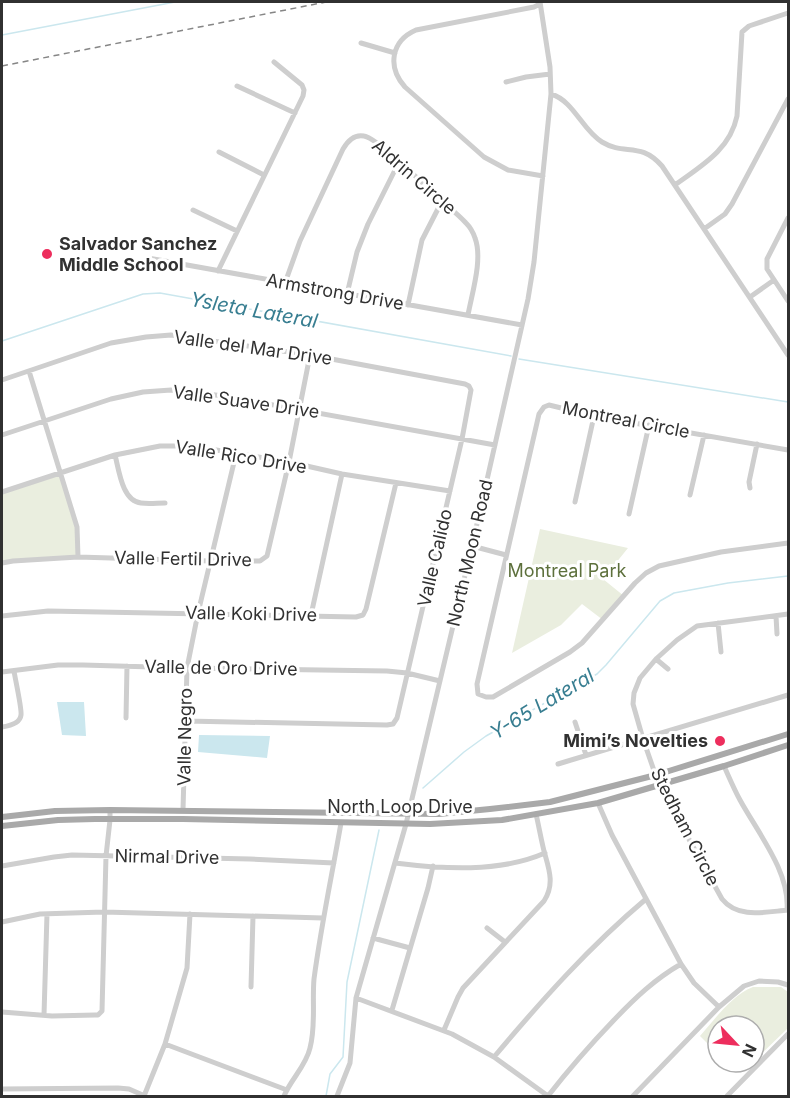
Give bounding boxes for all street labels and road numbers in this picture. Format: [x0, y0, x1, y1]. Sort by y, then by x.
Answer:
street label: Aldrin Circle [368, 135, 460, 219]
street label: Armstrong Drive [265, 269, 406, 314]
street label: Valle del Mar Drive [173, 326, 334, 369]
street label: Valle Suave Drive [171, 381, 321, 422]
street label: Montreal Circle [561, 397, 692, 442]
street label: Valle Rico Drive [174, 436, 308, 477]
street label: North Moon Road [442, 477, 497, 628]
street label: Valle Calido [413, 507, 456, 609]
street label: Valle Fertil Drive [114, 547, 252, 570]
street label: Valle Koki Drive [185, 602, 317, 625]
street label: Valle de Oro Drive [144, 656, 298, 679]
street label: Valle Negro [173, 688, 196, 786]
street label: Stedham Circle [647, 764, 724, 889]
street label: North Loop Drive [327, 796, 473, 817]
street label: Nirmal Drive [114, 845, 220, 868]

